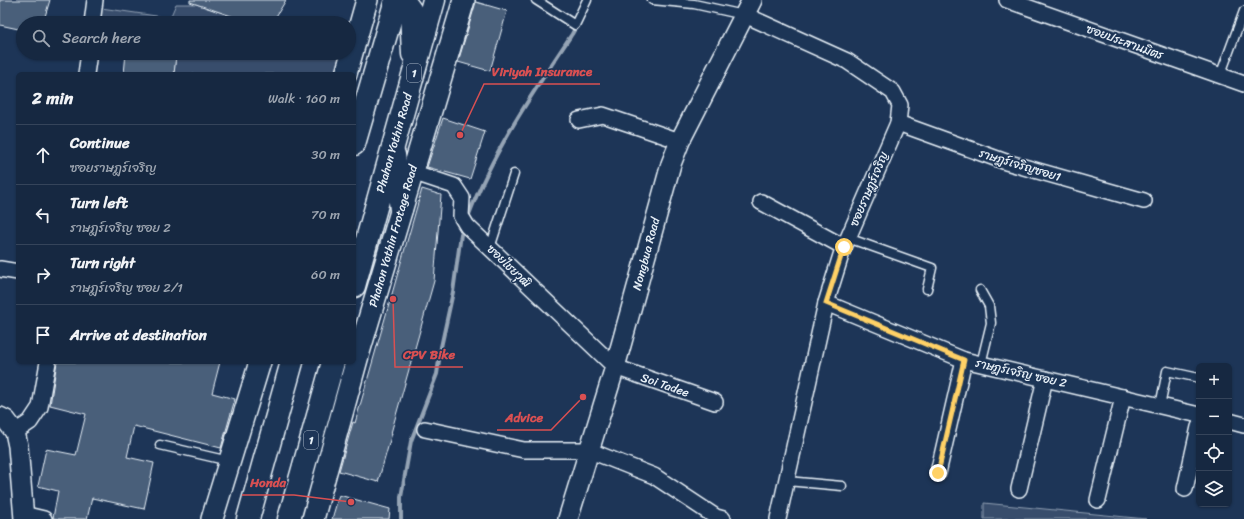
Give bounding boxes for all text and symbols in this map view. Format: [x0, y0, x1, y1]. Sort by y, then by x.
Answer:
search box [16, 16, 356, 60]
street label: ซอยประสานมิตร [1083, 18, 1167, 66]
text: Search here [62, 25, 141, 51]
icon: search [30, 27, 52, 49]
callout: Viriyah Insurance [484, 59, 600, 84]
text: Viriyah Insurance [492, 60, 593, 83]
road number: 1 [407, 64, 421, 82]
text: 2 min [32, 83, 73, 113]
text: Walk · 160 m [268, 87, 340, 110]
street label: Phahon Yothin Road [369, 89, 419, 196]
text: Continue [70, 130, 130, 156]
street label: ราษฎร์เจริญซอย1 [976, 142, 1064, 188]
text: 30 m [311, 143, 340, 166]
icon: ahead [32, 144, 54, 166]
street label: ซอยราษฎร์เจริญ [843, 148, 895, 230]
text: ซอยราษฎร์เจริญ [70, 156, 157, 179]
street label: Phahon Yothin Frotage Road [362, 161, 424, 310]
text: Turn left [70, 190, 128, 216]
text: 70 m [311, 203, 340, 226]
icon: left [32, 204, 54, 226]
street label: Nongbua Road [626, 213, 667, 293]
text: ราษฎร์เจริญ ซอย 2 [70, 216, 171, 239]
route start [835, 238, 853, 256]
street label: ซอยไชยวุฒิ [481, 239, 537, 294]
text: Turn right [70, 250, 135, 276]
text: 60 m [311, 263, 340, 286]
icon: right [32, 264, 54, 286]
text: ราษฎร์เจริญ ซอย 2/1 [70, 276, 183, 299]
text: Arrive at destination [70, 322, 207, 348]
icon: arrive [32, 324, 54, 346]
callout: CPV Bike [395, 342, 463, 367]
text: CPV Bike [402, 343, 455, 366]
street label: ราษฎร์เจริญ ซอย 2 [973, 352, 1069, 394]
map controls [1196, 363, 1232, 507]
button: + [1196, 363, 1232, 399]
street label: Soi Tadee [638, 366, 692, 404]
button: − [1196, 399, 1232, 435]
callout: Advice [497, 405, 551, 430]
text: Advice [504, 406, 543, 429]
road number: 1 [304, 431, 318, 449]
button: locate [1196, 435, 1232, 471]
route end [929, 464, 947, 482]
callout: Honda [242, 470, 294, 495]
text: Honda [249, 471, 287, 494]
button: layers [1196, 471, 1232, 507]

